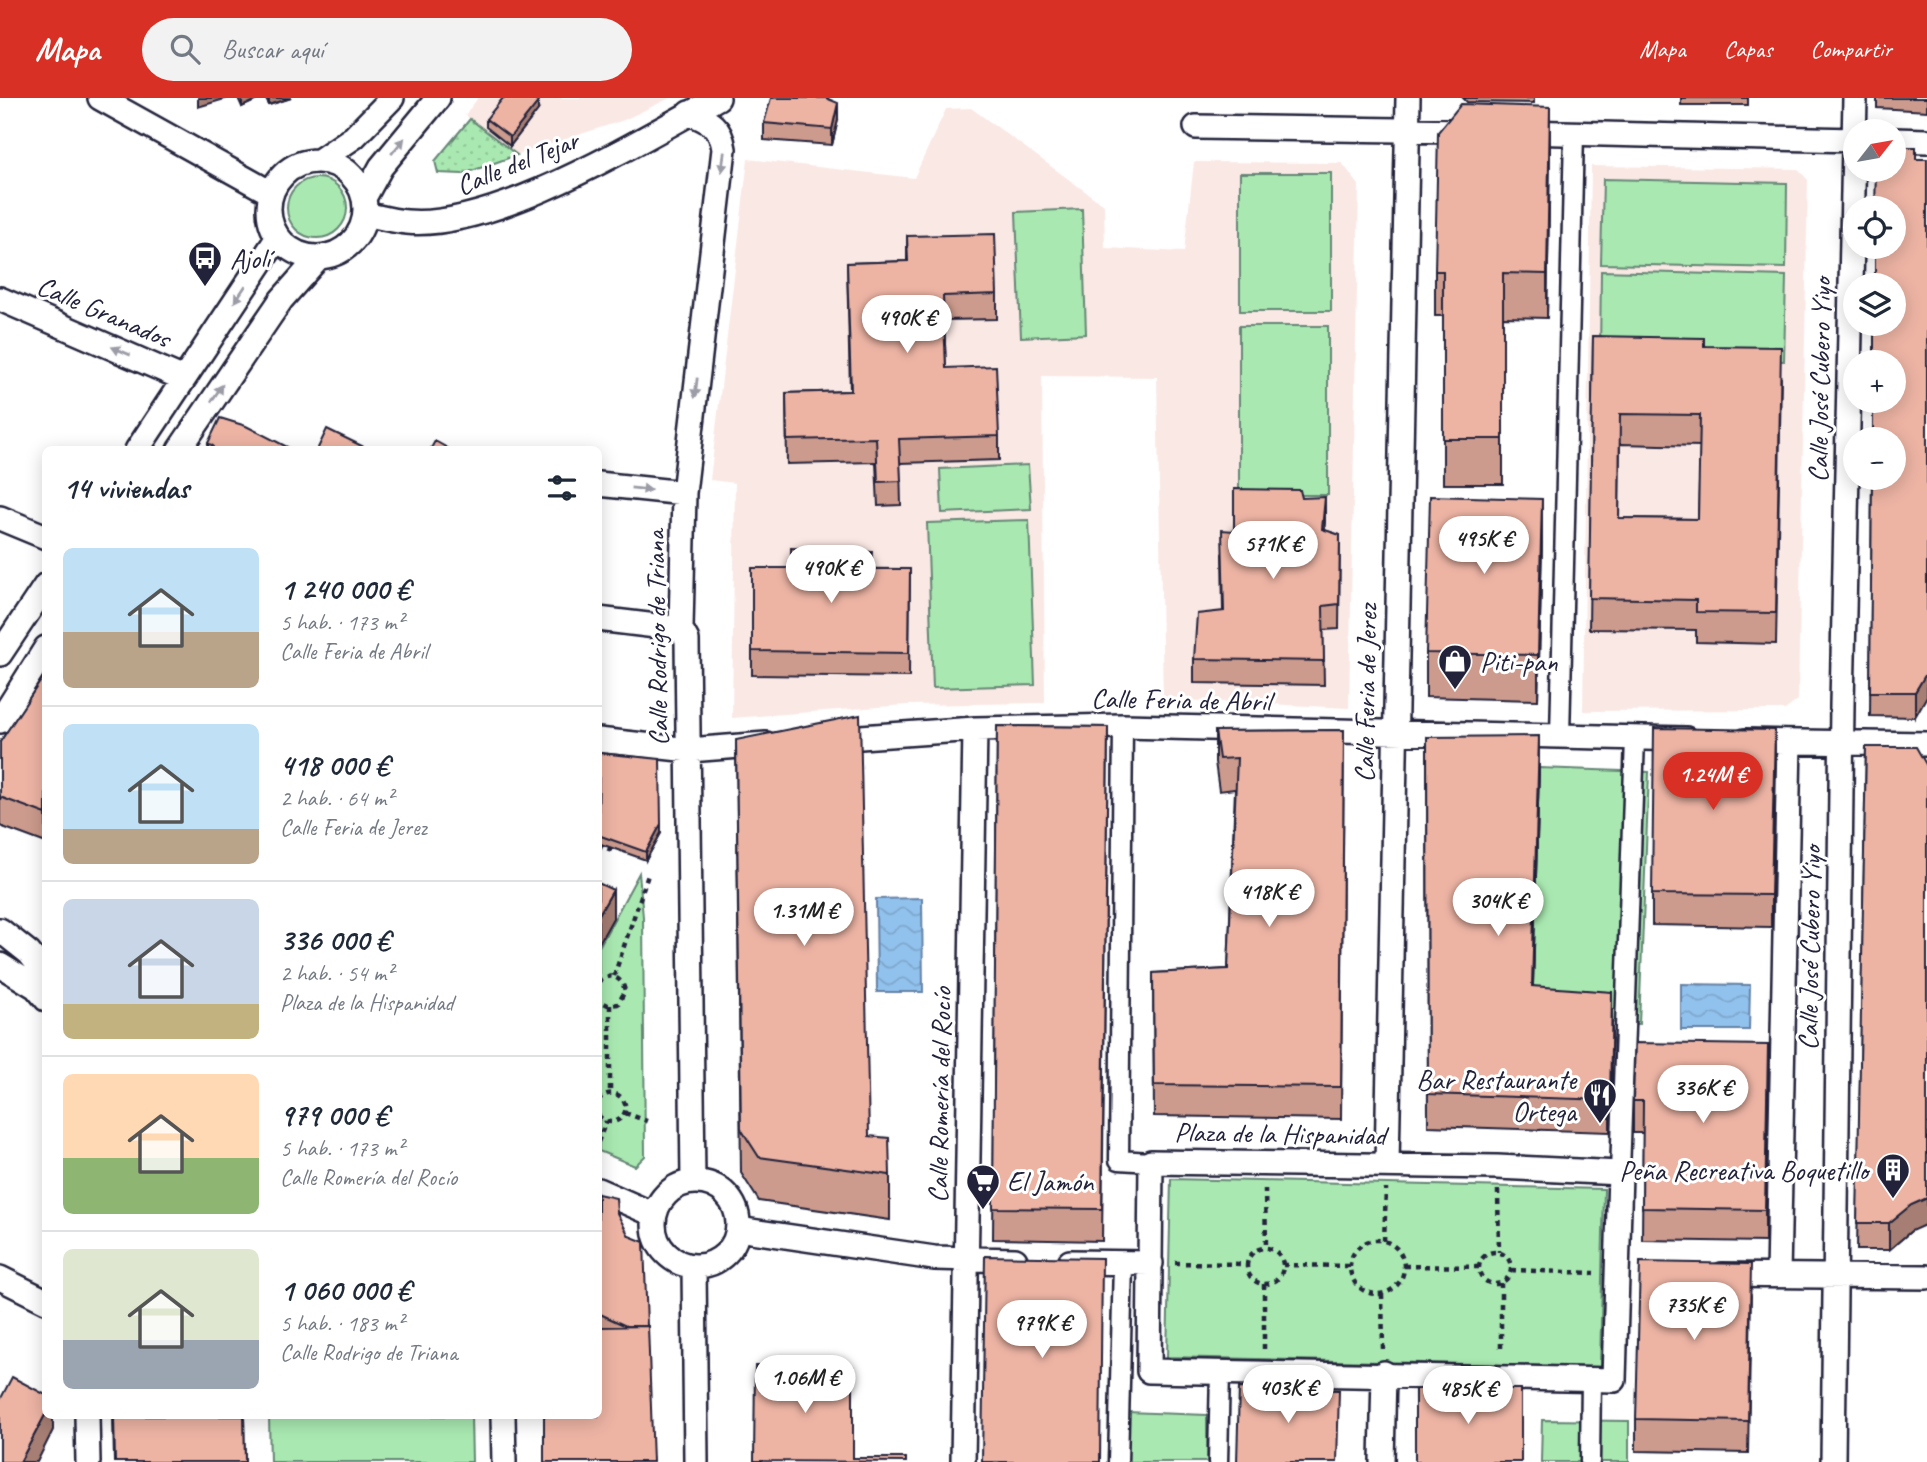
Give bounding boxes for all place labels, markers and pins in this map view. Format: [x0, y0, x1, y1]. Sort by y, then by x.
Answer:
bus stop icon: Ajolí [186, 239, 224, 288]
place label: Ajolí [230, 241, 276, 276]
pin: 490K € [850, 296, 964, 355]
pin: 495K € [1427, 517, 1541, 576]
pin: 571K € [1216, 522, 1330, 581]
pin: 490K € [774, 546, 888, 605]
shop icon: Piti-pan [1436, 642, 1474, 691]
place label: Piti-pan [1480, 644, 1558, 679]
pin: 1.24M € [1648, 752, 1778, 812]
pin: 418K € [1212, 870, 1326, 929]
pin: 304K € [1441, 878, 1555, 938]
pin: 1.31M € [739, 888, 869, 948]
place label: Bar Restaurante Ortega [1416, 1062, 1578, 1129]
pin: 336K € [1646, 1066, 1760, 1125]
restaurant icon: Bar Restaurante Ortega [1581, 1076, 1619, 1125]
building icon: Peña Recreativa Boquetillo [1874, 1151, 1912, 1200]
place label: Peña Recreativa Boquetillo [1619, 1153, 1871, 1188]
supermarket icon: El Jamón [964, 1162, 1002, 1211]
place label: El Jamón [1007, 1164, 1095, 1199]
pin: 735K € [1637, 1282, 1751, 1342]
pin: 979K € [985, 1300, 1099, 1360]
pin: 1.06M € [740, 1356, 870, 1415]
pin: 403K € [1231, 1366, 1345, 1425]
pin: 485K € [1411, 1366, 1525, 1426]

